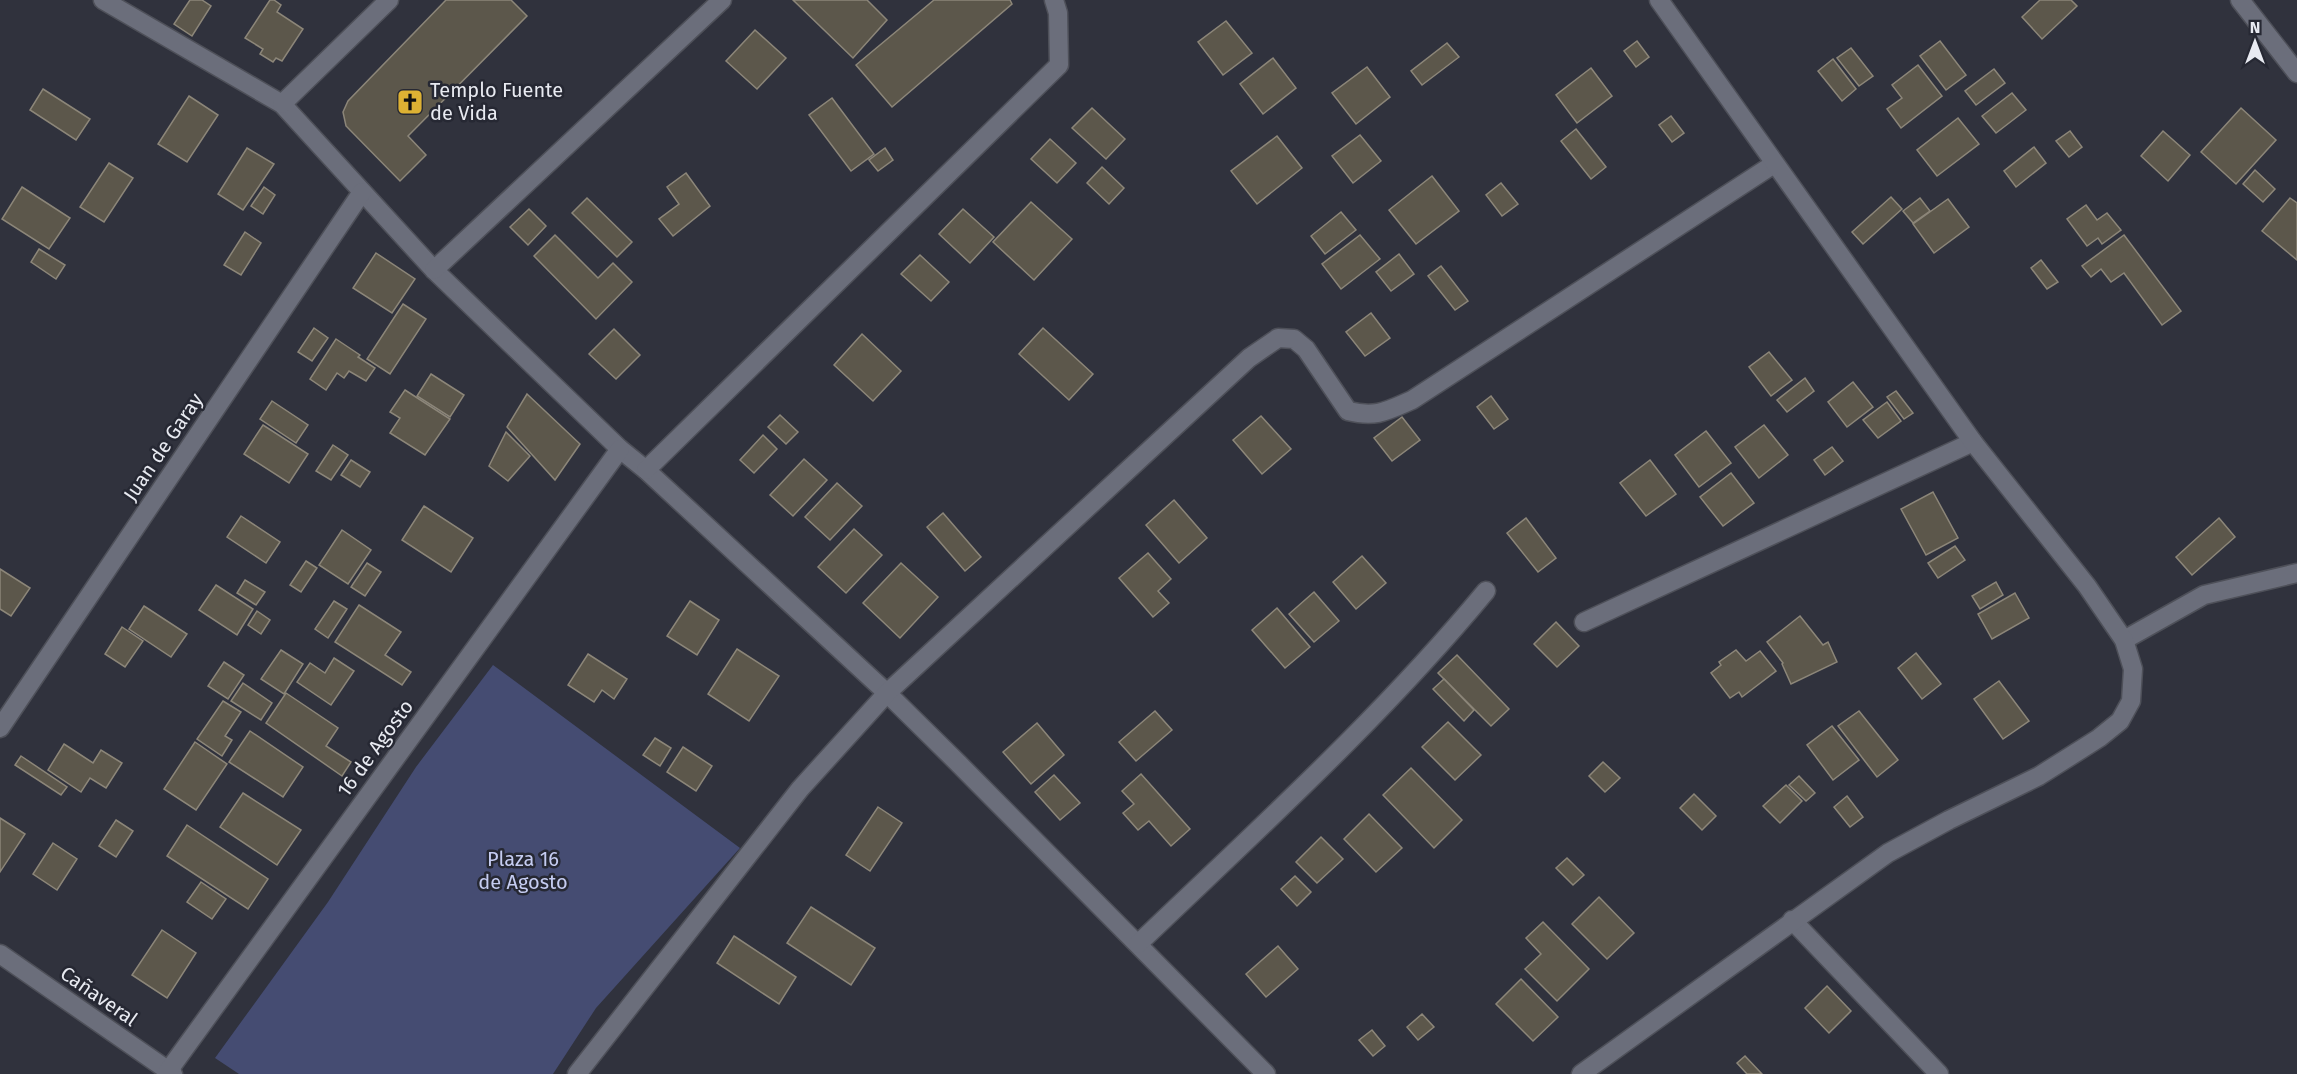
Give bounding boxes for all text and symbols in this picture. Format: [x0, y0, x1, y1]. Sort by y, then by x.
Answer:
north arrow [2225, 12, 2285, 72]
text: N [2250, 18, 2260, 37]
place label: Templo Fuente de Vida [430, 78, 563, 125]
church icon: Templo Fuente de Vida [395, 87, 425, 117]
street label: Juan de Garay [118, 388, 208, 505]
street label: 16 de Agosto [332, 695, 418, 801]
park label: Plaza 16 de Agosto [478, 847, 568, 894]
street label: Cañaveral [56, 961, 142, 1031]

